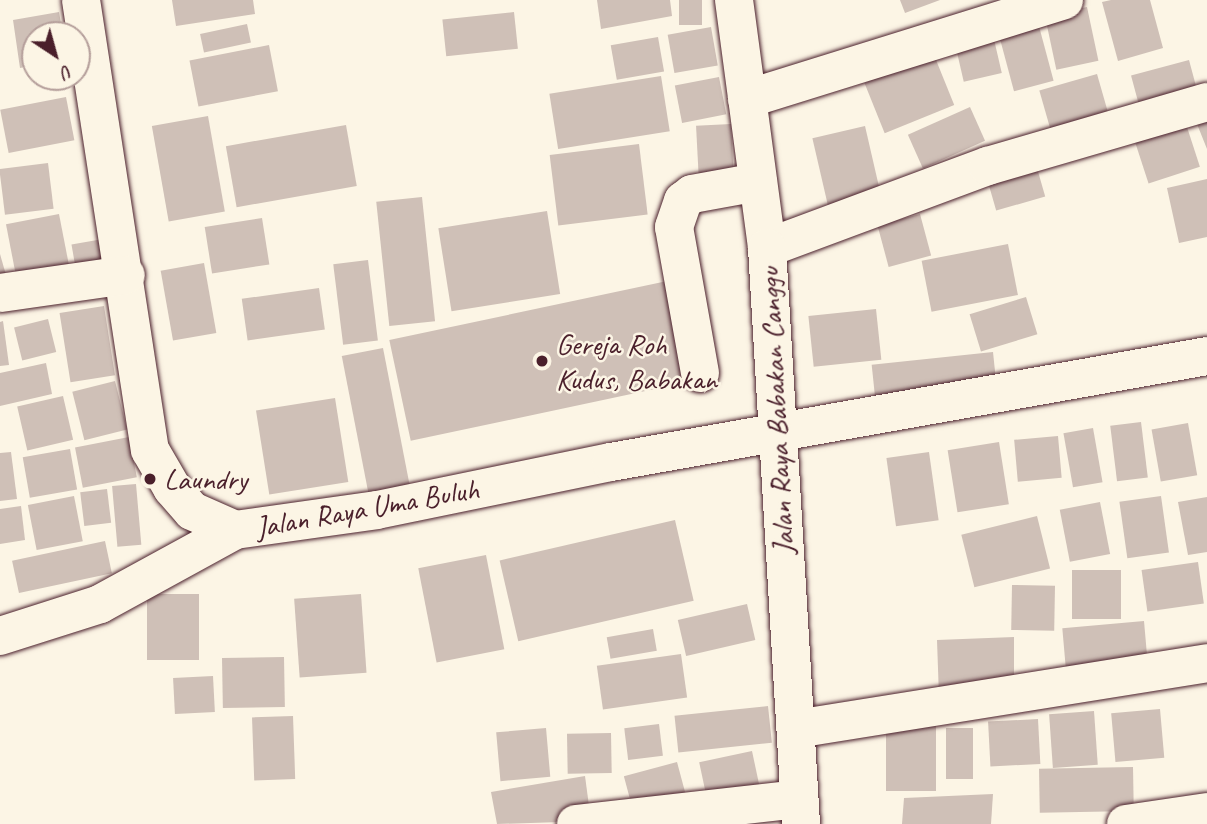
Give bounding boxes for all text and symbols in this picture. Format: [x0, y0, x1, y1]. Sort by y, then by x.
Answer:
north arrow [21, 21, 91, 91]
text: U [56, 59, 78, 84]
street label: Jalan Raya Babakan Canggu [750, 266, 802, 556]
place label: Gereja Roh Kudus, Babakan [556, 326, 717, 396]
marker: Gereja Roh Kudus, Babakan [534, 353, 550, 369]
place label: Laundry [164, 461, 247, 497]
marker: Laundry [142, 471, 158, 487]
street label: Jalan Raya Uma Buluh [252, 471, 482, 545]

